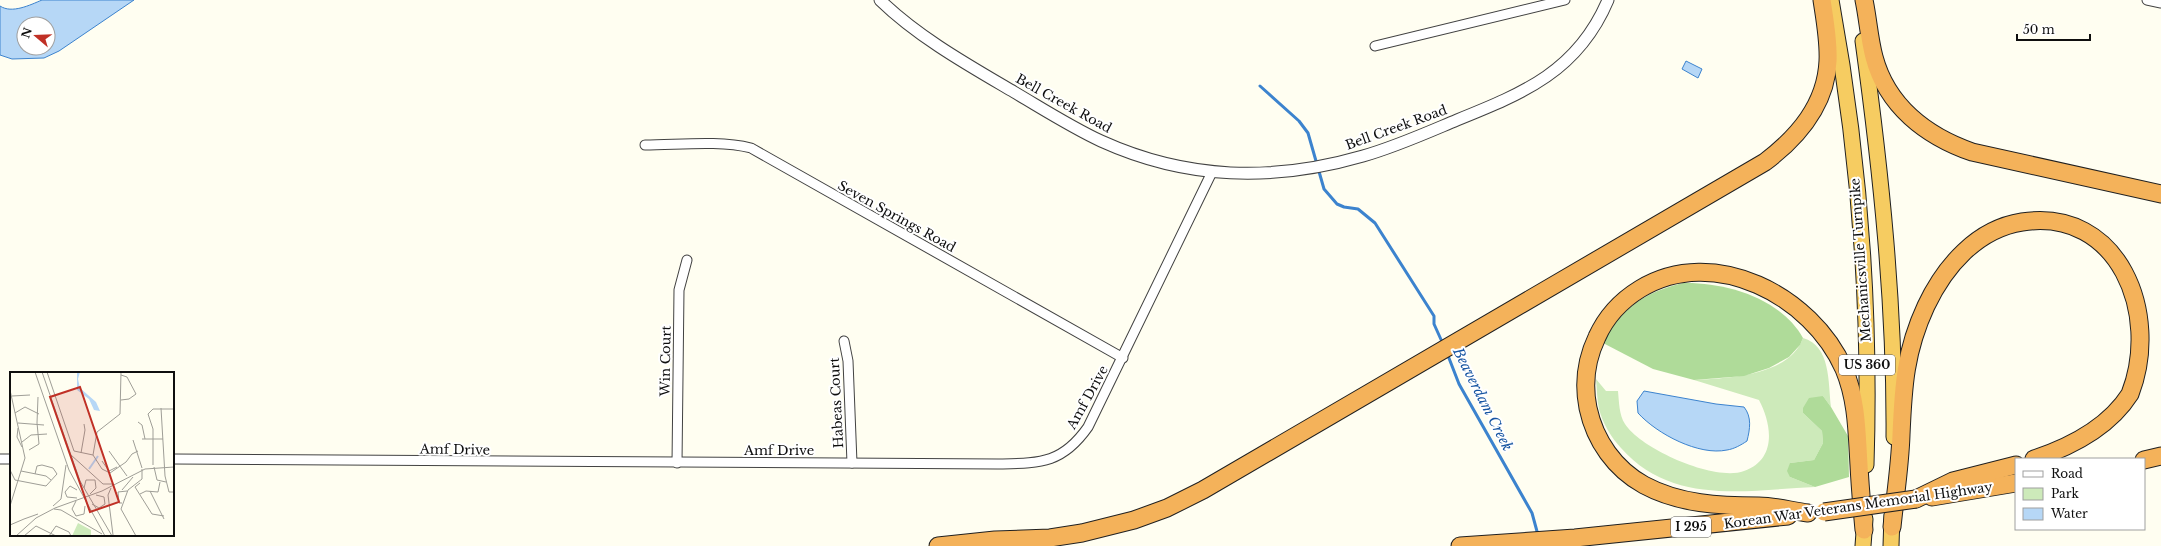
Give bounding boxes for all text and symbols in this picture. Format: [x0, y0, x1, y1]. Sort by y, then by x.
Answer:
north arrow [16, 16, 56, 56]
scale bar [2017, 16, 2090, 42]
text: 50 m [2023, 22, 2055, 37]
text: N [18, 25, 35, 40]
street label: Bell Creek Road [1013, 70, 1115, 137]
street label: Bell Creek Road [1343, 101, 1450, 154]
street label: Seven Springs Road [835, 177, 959, 256]
street label: Mechanicsville Turnpike [1846, 178, 1875, 342]
street label: Win Court [656, 325, 675, 398]
water label: Beaverdam Creek [1449, 343, 1517, 454]
road number: US 360 [1839, 355, 1895, 375]
street label: Habeas Court [826, 357, 847, 449]
street label: Amf Drive [1062, 362, 1112, 433]
inset map [10, 372, 174, 536]
street label: Amf Drive [419, 440, 490, 459]
street label: Amf Drive [743, 442, 814, 459]
legend [2015, 458, 2145, 530]
text: Road [2051, 466, 2083, 481]
street label: Korean War Veterans Memorial Highway [1723, 478, 1994, 533]
text: Park [2051, 486, 2079, 501]
text: Water [2050, 506, 2088, 521]
road number: I 295 [1671, 517, 1711, 537]

